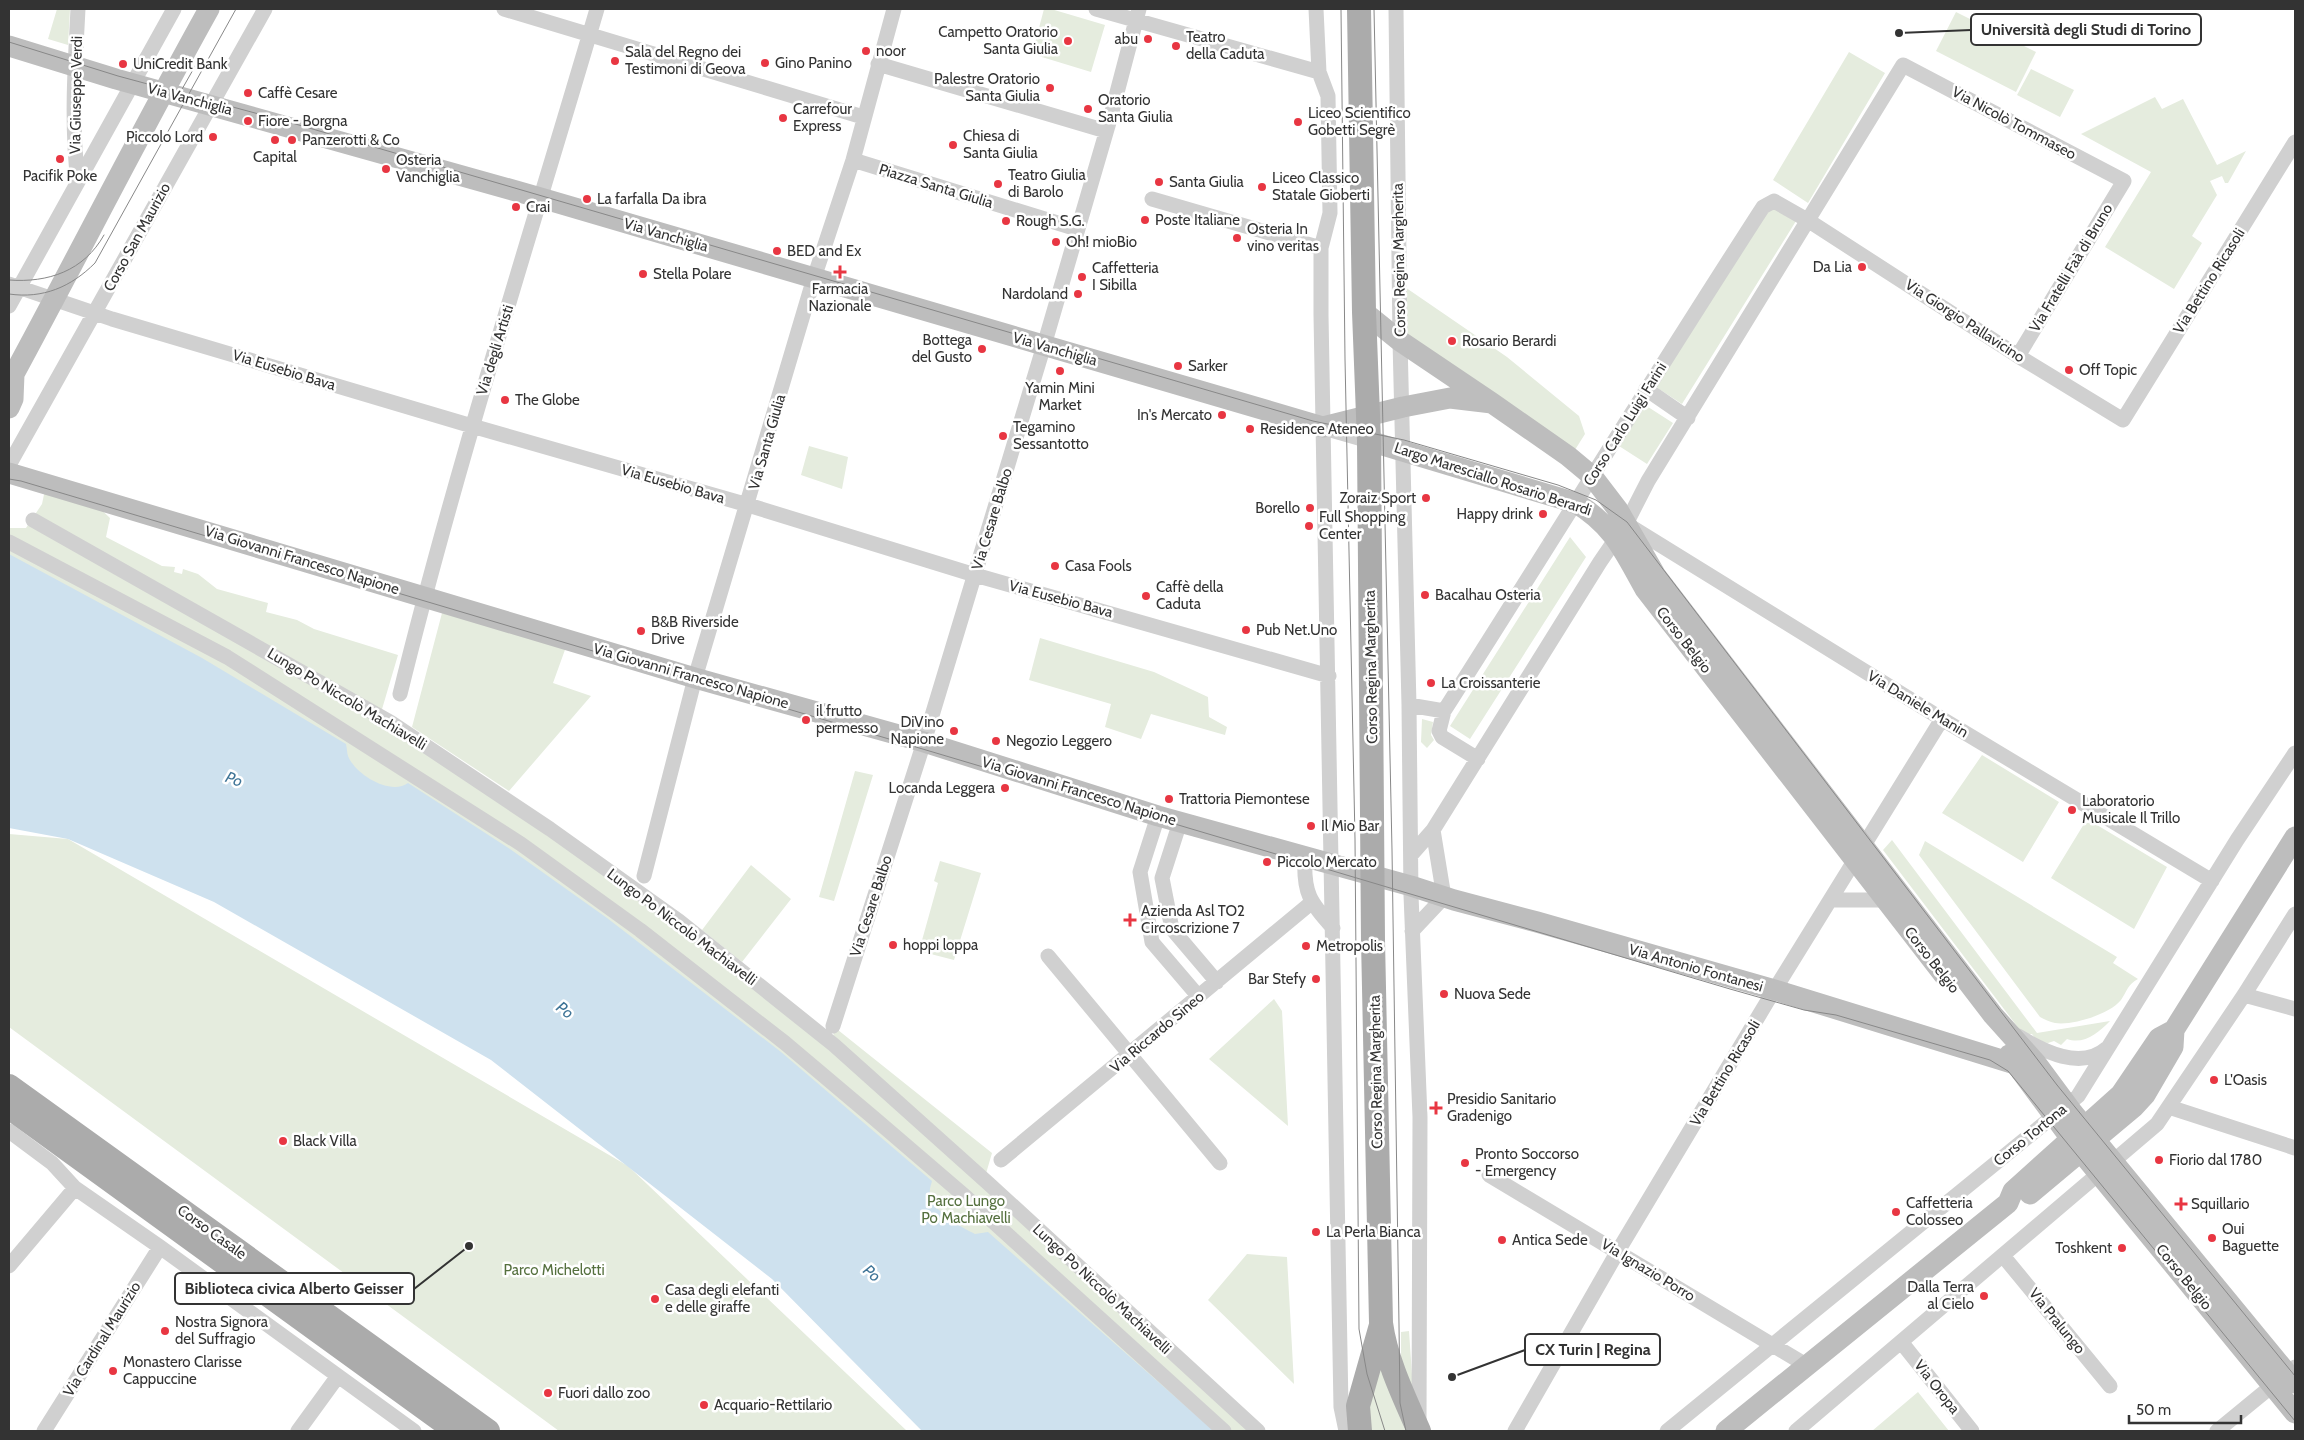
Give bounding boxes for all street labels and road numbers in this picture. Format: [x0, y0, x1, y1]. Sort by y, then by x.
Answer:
street label: Via Giuseppe Verdi [66, 36, 86, 154]
street label: Via Vanchiglia [146, 79, 235, 119]
street label: Via Nicolò Tommaseo [1949, 83, 2079, 163]
street label: Piazza Santa Giulia [877, 160, 996, 212]
street label: Corso San Maurizio [100, 180, 174, 294]
street label: Corso Regina Margherita [1389, 182, 1409, 337]
street label: Via Fratelli Faà di Bruno [2026, 201, 2116, 335]
street label: Via Vanchiglia [622, 214, 711, 256]
street label: Via Bettino Ricasoli [2169, 225, 2249, 337]
street label: Via Giorgio Pallavicino [1902, 276, 2028, 366]
street label: Via degli Artisti [473, 303, 517, 397]
street label: Via Vanchiglia [1011, 328, 1100, 370]
street label: Via Eusebio Bava [230, 346, 338, 394]
street label: Corso Carlo Luigi Farini [1580, 359, 1670, 489]
street label: Via Santa Giulia [745, 391, 789, 492]
street label: Largo Maresciallo Rosario Berardi [1392, 439, 1594, 519]
street label: Via Eusebio Bava [619, 461, 728, 508]
street label: Via Cesare Balbo [968, 466, 1016, 572]
street label: Via Giovanni Francesco Napione [203, 522, 402, 598]
street label: Via Eusebio Bava [1007, 576, 1116, 622]
street label: Corso Regina Margherita [1361, 589, 1381, 744]
street label: Corso Belgio [1653, 603, 1715, 677]
street label: Via Giovanni Francesco Napione [591, 639, 791, 713]
street label: Lungo Po Niccolò Machiavelli [264, 644, 430, 754]
street label: Via Daniele Manin [1864, 667, 1972, 741]
street label: Via Giovanni Francesco Napione [980, 753, 1179, 829]
street label: Via Cesare Balbo [846, 853, 896, 959]
street label: Lungo Po Niccolò Machiavelli [604, 865, 760, 989]
street label: Corso Belgio [1901, 923, 1963, 997]
street label: Via Antonio Fontanesi [1627, 940, 1765, 996]
street label: Via Riccardo Sineo [1106, 987, 1208, 1077]
street label: Corso Regina Margherita [1366, 994, 1386, 1149]
street label: Via Bettino Ricasoli [1686, 1017, 1764, 1129]
street label: Corso Tortona [1990, 1100, 2071, 1170]
street label: Corso Casale [174, 1201, 250, 1263]
street label: Lungo Po Niccolò Machiavelli [1029, 1220, 1175, 1358]
street label: Via Ignazio Porro [1598, 1235, 1698, 1305]
street label: Corso Belgio [2152, 1241, 2216, 1313]
street label: Via Cardinal Maurizio [59, 1278, 145, 1400]
street label: Via Pralungo [2025, 1284, 2089, 1358]
street label: Via Oropa [1910, 1356, 1964, 1418]

